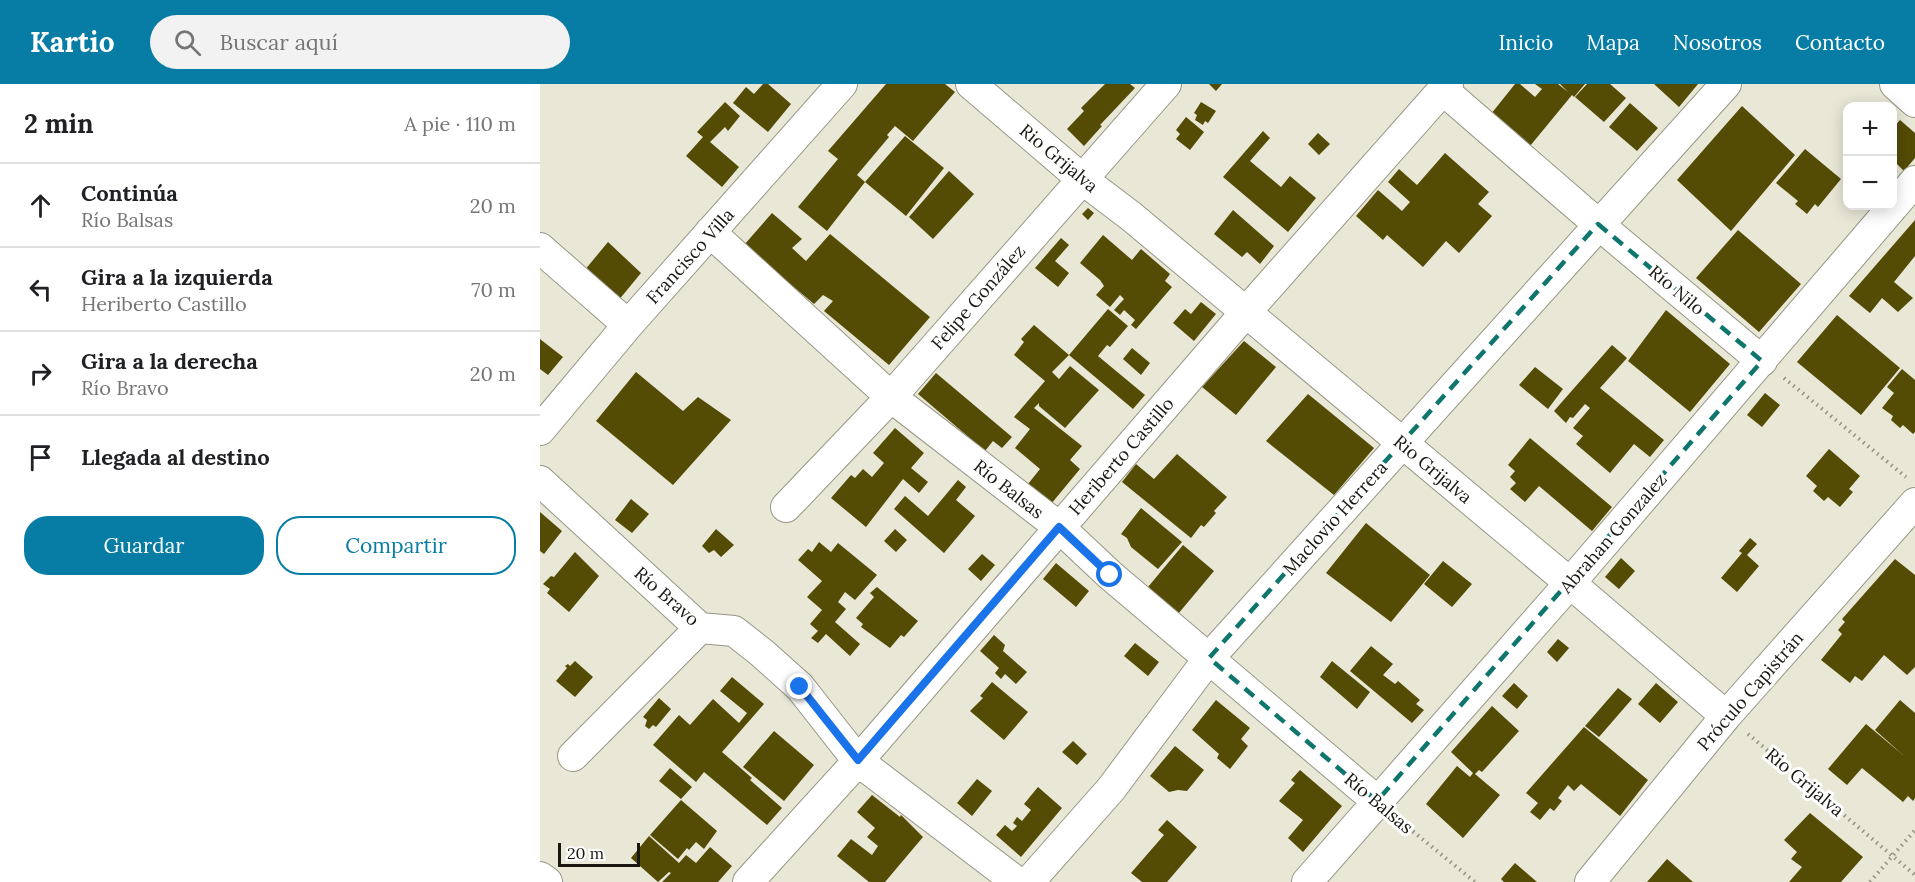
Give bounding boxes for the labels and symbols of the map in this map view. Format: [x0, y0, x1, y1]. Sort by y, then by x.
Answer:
street label: Rio Grijalva [1015, 119, 1103, 197]
street label: Francisco Villa [641, 203, 739, 309]
street label: Felipe González [926, 240, 1030, 354]
street label: Río Nilo [1644, 260, 1710, 320]
street label: Heriberto Castillo [1063, 392, 1179, 520]
street label: Rio Grijalva [1389, 430, 1477, 508]
street label: Río Balsas [969, 454, 1049, 524]
street label: Maclovio Herrera [1278, 456, 1392, 580]
street label: Abrahan Gonzalez [1554, 468, 1672, 599]
street label: Río Bravo [630, 561, 704, 631]
route start [1096, 561, 1122, 587]
street label: Próculo Capistrán [1692, 627, 1808, 755]
route end [786, 673, 812, 699]
street label: Rio Grijalva [1761, 743, 1849, 821]
street label: Río Balsas [1340, 768, 1418, 838]
scale bar [558, 840, 640, 868]

